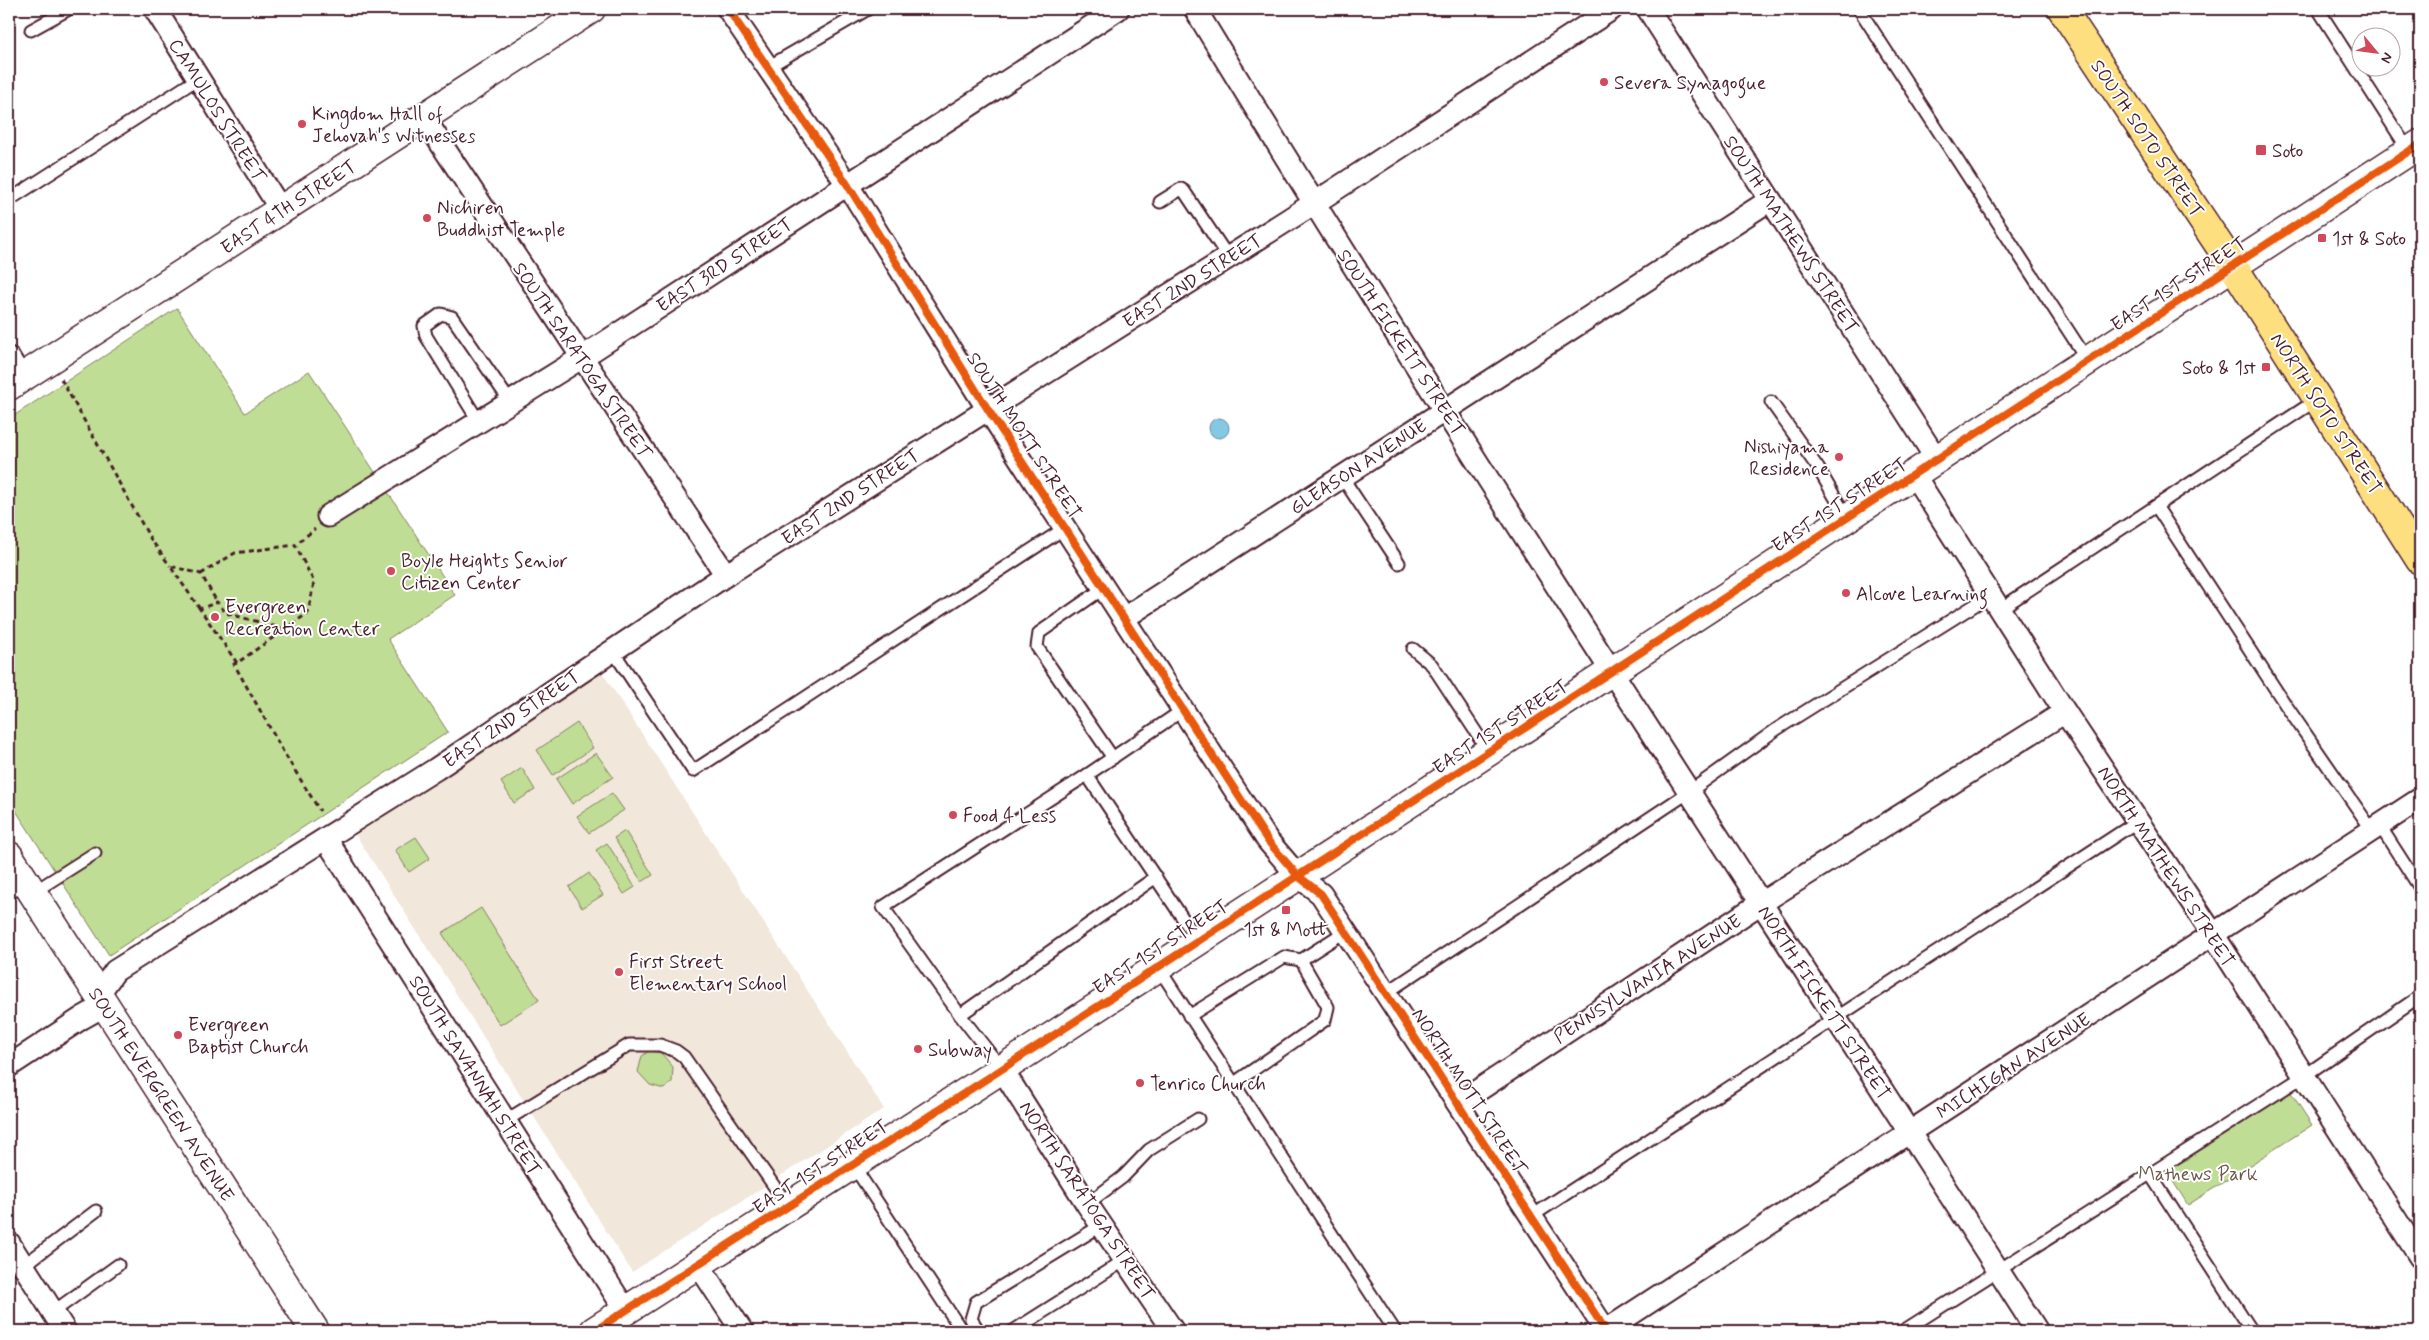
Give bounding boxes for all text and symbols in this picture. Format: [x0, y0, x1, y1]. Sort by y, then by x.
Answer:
north arrow [2352, 28, 2402, 78]
street label: CAMULOS STREET [162, 34, 272, 188]
text: N [2376, 49, 2397, 66]
street label: SOUTH SOTO STREET [2085, 55, 2209, 223]
place label: Severa Synagogue [1614, 71, 1766, 99]
marker: Severa Synagogue [1598, 76, 1610, 88]
place label: Kingdom Hall of Jehovah's Witnesses [312, 102, 476, 149]
marker: Kingdom Hall of Jehovah's Witnesses [296, 118, 308, 130]
street label: SOUTH MATHEWS STREET [1717, 131, 1864, 339]
place label: Soto [2272, 139, 2303, 164]
marker: Soto [2254, 143, 2268, 157]
street label: EAST 4TH STREET [216, 154, 362, 261]
place label: Nichiren Buddhist Temple [437, 196, 565, 243]
marker: Nichiren Buddhist Temple [421, 212, 433, 224]
street label: EAST 3RD STREET [652, 212, 798, 319]
place label: 1st & Soto [2332, 227, 2406, 252]
street label: EAST 2ND STREET [1118, 228, 1267, 334]
street label: EAST 1ST STREET [2106, 231, 2252, 338]
marker: 1st & Soto [2316, 232, 2328, 244]
street label: SOUTH FICKETT STREET [1331, 245, 1470, 441]
street label: SOUTH SARATOGA STREET [507, 258, 658, 465]
street label: NORTH SOTO STREET [2264, 328, 2387, 499]
street label: SOUTH MOTT STREET [960, 348, 1087, 524]
place label: Soto & 1st [2182, 356, 2256, 381]
marker: Soto & 1st [2260, 361, 2272, 373]
street label: GLEASON AVENUE [1286, 414, 1432, 521]
place label: Nishiyama Residence [1744, 435, 1830, 482]
street label: EAST 2ND STREET [777, 443, 925, 551]
marker: Nishiyama Residence [1833, 451, 1845, 463]
street label: EAST 1ST STREET [1767, 452, 1913, 559]
place label: Boyle Heights Senior Citizen Center [401, 549, 568, 596]
marker: Boyle Heights Senior Citizen Center [385, 565, 397, 577]
place label: Alcove Learning [1856, 582, 1988, 610]
marker: Alcove Learning [1840, 587, 1852, 599]
place label: Evergreen Recreation Center [225, 595, 379, 642]
marker: Evergreen Recreation Center [209, 611, 221, 623]
street label: EAST 2ND STREET [438, 664, 585, 774]
street label: EAST 1ST STREET [1428, 674, 1574, 781]
street label: NORTH MATHEWS STREET [2091, 761, 2240, 972]
place label: Food 4 Less [963, 804, 1056, 829]
marker: Food 4 Less [947, 809, 959, 821]
street label: EAST 1ST STREET [1088, 894, 1234, 1001]
street label: NORTH FICKETT STREET [1752, 901, 1896, 1105]
marker: 1st & Mott [1280, 904, 1292, 916]
street label: PENNSYLVANIA AVENUE [1549, 909, 1747, 1050]
place label: 1st & Mott [1243, 918, 1329, 943]
place label: First Street Elementary School [629, 950, 787, 997]
marker: First Street Elementary School [613, 966, 625, 978]
street label: SOUTH SAVANNAH STREET [403, 971, 547, 1181]
street label: SOUTH EVERGREEN AVENUE [82, 983, 239, 1207]
street label: NORTH MOTT STREET [1405, 1004, 1533, 1181]
street label: MICHIGAN AVENUE [1932, 1007, 2096, 1125]
place label: Evergreen Baptist Church [188, 1013, 309, 1060]
marker: Evergreen Baptist Church [172, 1029, 184, 1041]
place label: Subway [928, 1038, 992, 1064]
marker: Subway [912, 1043, 924, 1055]
place label: Tenrico Church [1150, 1072, 1266, 1097]
marker: Tenrico Church [1134, 1077, 1146, 1089]
street label: NORTH SARATOGA STREET [1013, 1097, 1160, 1305]
street label: EAST 1ST STREET [748, 1114, 894, 1221]
park label: Mathews Park [2138, 1162, 2258, 1187]

